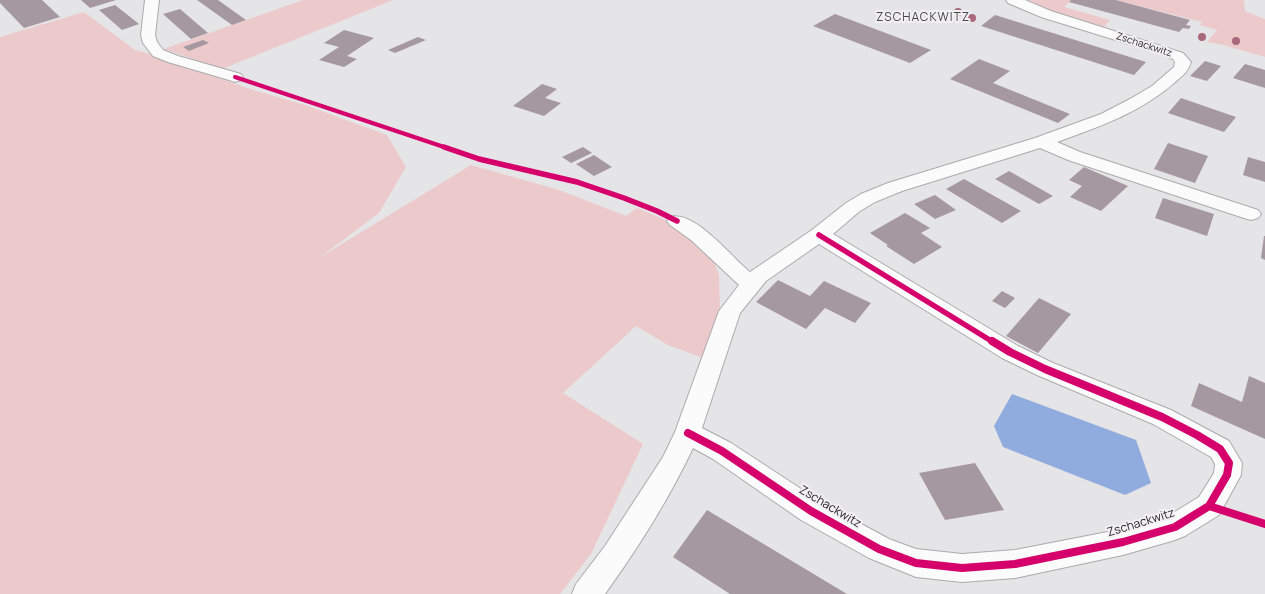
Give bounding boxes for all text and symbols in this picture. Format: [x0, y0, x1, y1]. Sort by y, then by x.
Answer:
district label: ZSCHACKWITZ [876, 11, 970, 25]
street label: Zschackwitz [1114, 30, 1174, 60]
street label: Zschackwitz [796, 483, 864, 531]
street label: Zschackwitz [1105, 506, 1177, 540]

